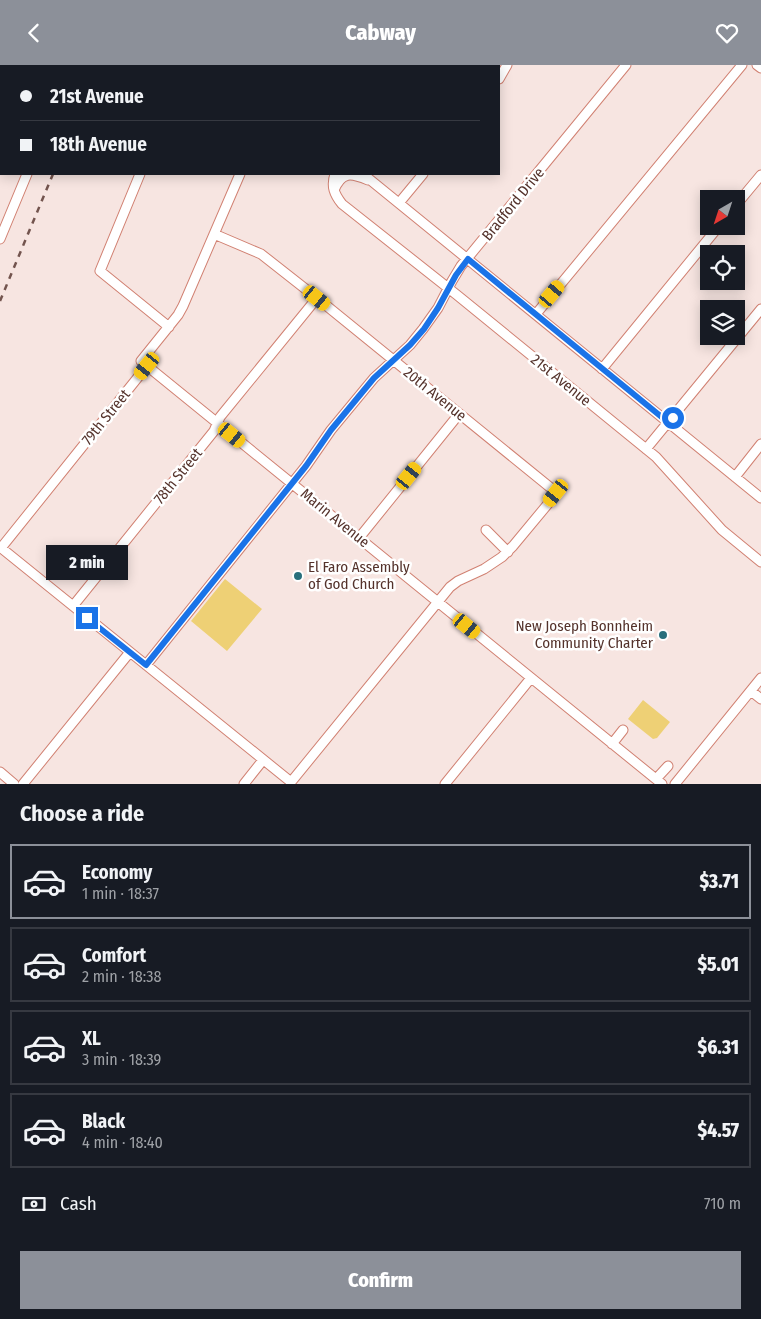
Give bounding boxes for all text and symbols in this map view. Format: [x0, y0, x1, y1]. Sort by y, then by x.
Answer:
icon: back [20, 19, 48, 47]
text: Cabway [345, 19, 416, 46]
icon: heart [713, 19, 741, 47]
text: 21st Avenue [50, 85, 144, 108]
text: 18th Avenue [50, 133, 147, 156]
street label: Bradford Drive [478, 164, 548, 244]
north arrow [700, 190, 745, 235]
map controls [700, 190, 745, 345]
button: locate [700, 245, 745, 290]
car [536, 278, 567, 310]
car [300, 283, 333, 313]
button: layers [700, 300, 745, 345]
car [131, 350, 162, 382]
street label: 21st Avenue [527, 350, 595, 410]
street label: 20th Avenue [400, 363, 470, 425]
street label: 79th Street [78, 385, 134, 448]
route start [662, 407, 684, 429]
car [215, 420, 248, 450]
street label: 78th Street [150, 444, 206, 508]
car [393, 460, 424, 492]
car [540, 477, 571, 509]
street label: Marin Avenue [297, 485, 373, 551]
callout: 2 min [46, 545, 128, 581]
text: 2 min [69, 553, 105, 572]
place label: El Faro Assembly of God Church [308, 558, 410, 593]
marker: El Faro Assembly of God Church [292, 570, 304, 582]
route end [76, 607, 98, 629]
car [450, 611, 483, 641]
place label: New Joseph Bonnheim Community Charter [515, 617, 654, 652]
marker: New Joseph Bonnheim Community Charter [657, 629, 669, 641]
text: Choose a ride [20, 800, 144, 827]
icon: car [22, 859, 67, 904]
text: Economy [82, 861, 152, 884]
text: $3.71 [700, 870, 739, 893]
text: 1 min · 18:37 [82, 884, 159, 903]
icon: car [22, 942, 67, 987]
text: Comfort [82, 944, 146, 967]
text: $5.01 [697, 953, 739, 976]
text: 2 min · 18:38 [82, 967, 162, 986]
icon: car [22, 1025, 67, 1070]
text: XL [82, 1027, 101, 1050]
text: $6.31 [698, 1036, 739, 1059]
text: 3 min · 18:39 [82, 1050, 161, 1069]
icon: car [22, 1108, 67, 1153]
text: Black [82, 1110, 125, 1133]
text: $4.57 [698, 1119, 739, 1142]
text: 4 min · 18:40 [82, 1133, 163, 1152]
icon: cash [20, 1190, 48, 1218]
text: Cash [60, 1192, 97, 1215]
text: 710 m [704, 1194, 741, 1213]
button: Confirm [20, 1251, 741, 1309]

